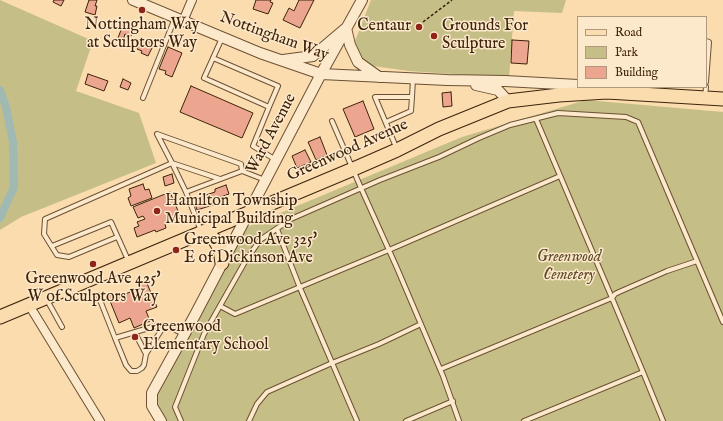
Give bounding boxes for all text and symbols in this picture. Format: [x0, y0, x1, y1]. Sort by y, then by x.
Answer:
marker: Nottingham Way at Sculptors Way [137, 5, 147, 15]
street label: Nottingham Way [217, 8, 331, 66]
place label: Nottingham Way at Sculptors Way [85, 16, 199, 54]
legend [577, 16, 707, 88]
place label: Centaur [357, 17, 411, 37]
place label: Grounds For Sculpture [442, 17, 528, 55]
marker: Centaur [414, 22, 424, 32]
text: Road [615, 25, 642, 40]
marker: Grounds For Sculpture [429, 31, 439, 41]
text: Park [615, 45, 638, 60]
text: Building [615, 65, 658, 80]
street label: Ward Avenue [243, 91, 301, 177]
street label: Greenwood Avenue [285, 116, 411, 186]
place label: Hamilton Township Municipal Building [165, 192, 297, 230]
marker: Hamilton Township Municipal Building [152, 206, 162, 216]
place label: Greenwood Ave 325' E of Dickinson Ave [184, 231, 317, 269]
marker: Greenwood Ave 325' E of Dickinson Ave [171, 245, 181, 255]
park label: Greenwood Cemetery [537, 248, 601, 286]
marker: Greenwood Ave 425' W of Sculptors Way [88, 259, 98, 269]
place label: Greenwood Ave 425' W of Sculptors Way [25, 270, 161, 308]
place label: Greenwood Elementary School [143, 318, 269, 356]
marker: Greenwood Elementary School [130, 332, 140, 342]

